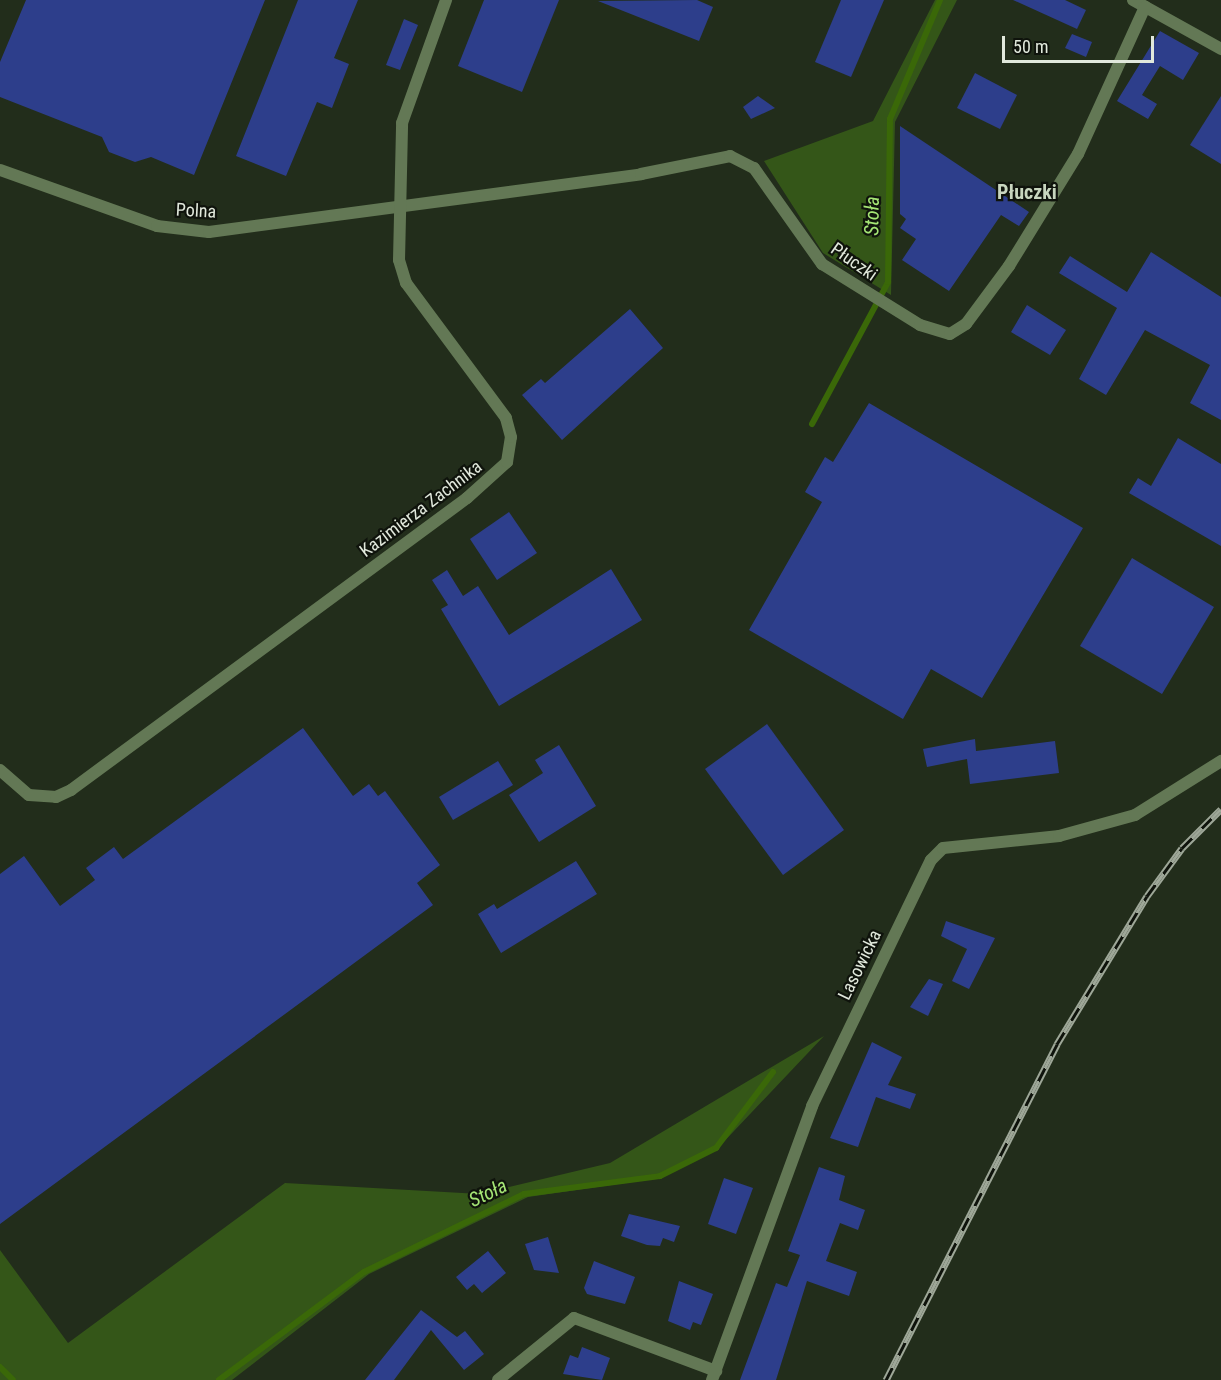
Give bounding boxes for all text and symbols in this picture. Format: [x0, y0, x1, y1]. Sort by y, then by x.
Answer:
scale bar [1005, 24, 1156, 62]
text: 50 m [1013, 36, 1048, 57]
district label: Płuczki [997, 180, 1057, 204]
water label: Stoła [860, 196, 884, 236]
street label: Polna [175, 199, 217, 223]
street label: Płuczki [827, 238, 881, 286]
street label: Kazimierza Zachnika [356, 456, 486, 562]
street label: Lasowicka [834, 926, 886, 1004]
water label: Stoła [465, 1174, 511, 1212]

